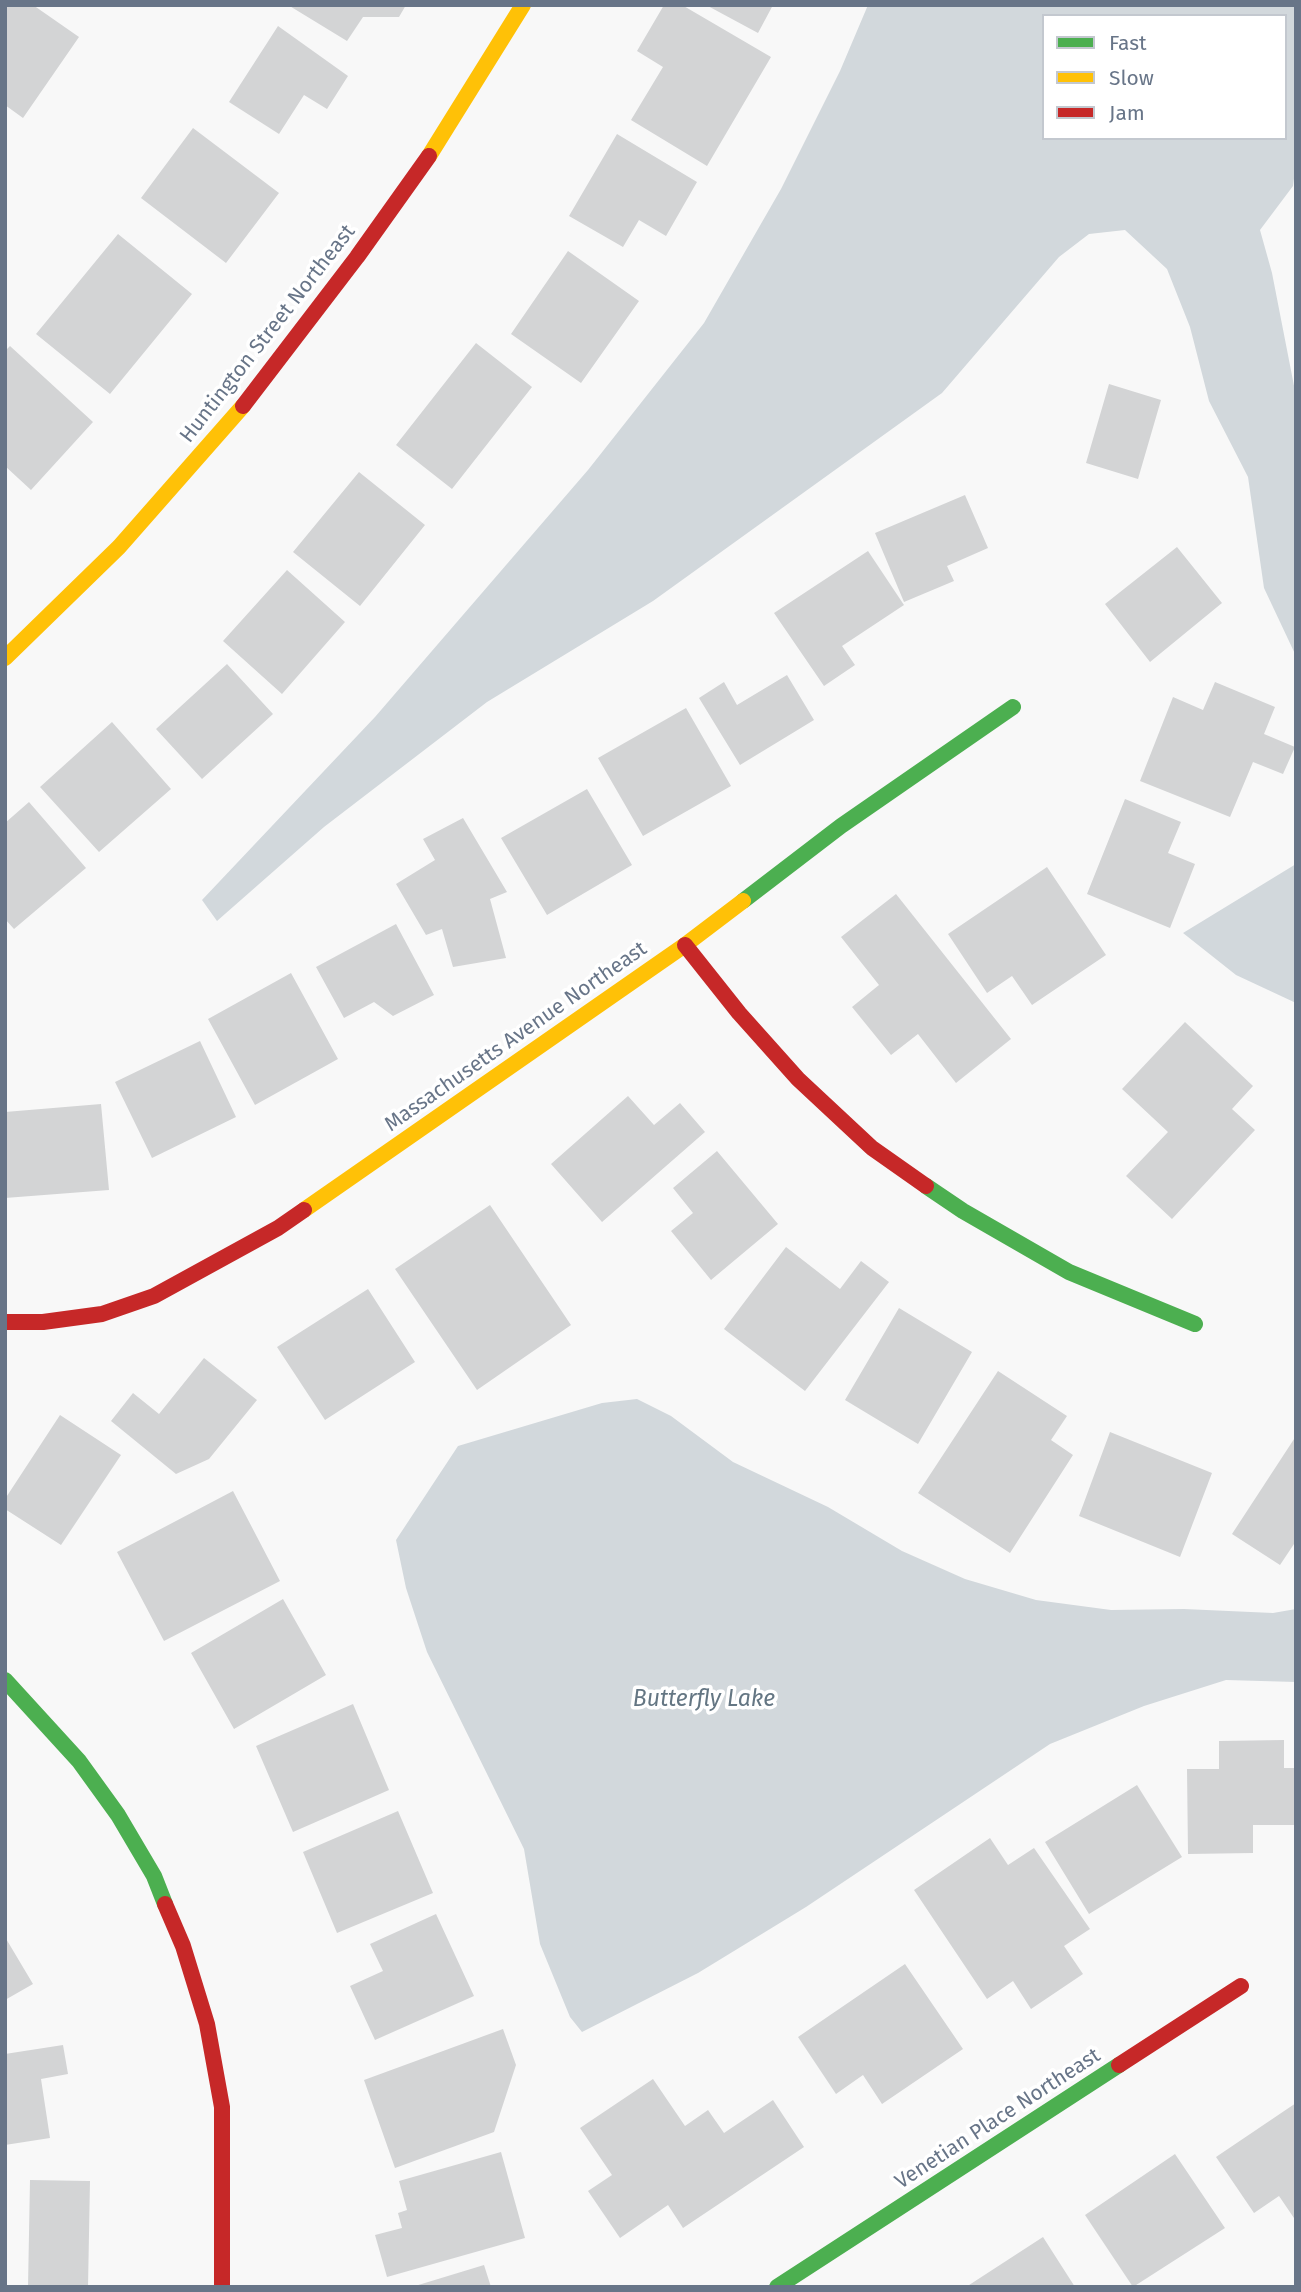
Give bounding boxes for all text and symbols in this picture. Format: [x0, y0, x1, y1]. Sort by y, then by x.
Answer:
legend [1042, 14, 1287, 140]
text: Fast [1109, 30, 1147, 56]
text: Slow [1109, 65, 1154, 91]
text: Jam [1109, 100, 1145, 126]
street label: Huntington Street Northeast [175, 220, 361, 448]
street label: Massachusetts Avenue Northeast [380, 937, 652, 1137]
water label: Butterfly Lake [633, 1686, 775, 1714]
street label: Venetian Place Northeast [891, 2043, 1105, 2195]

